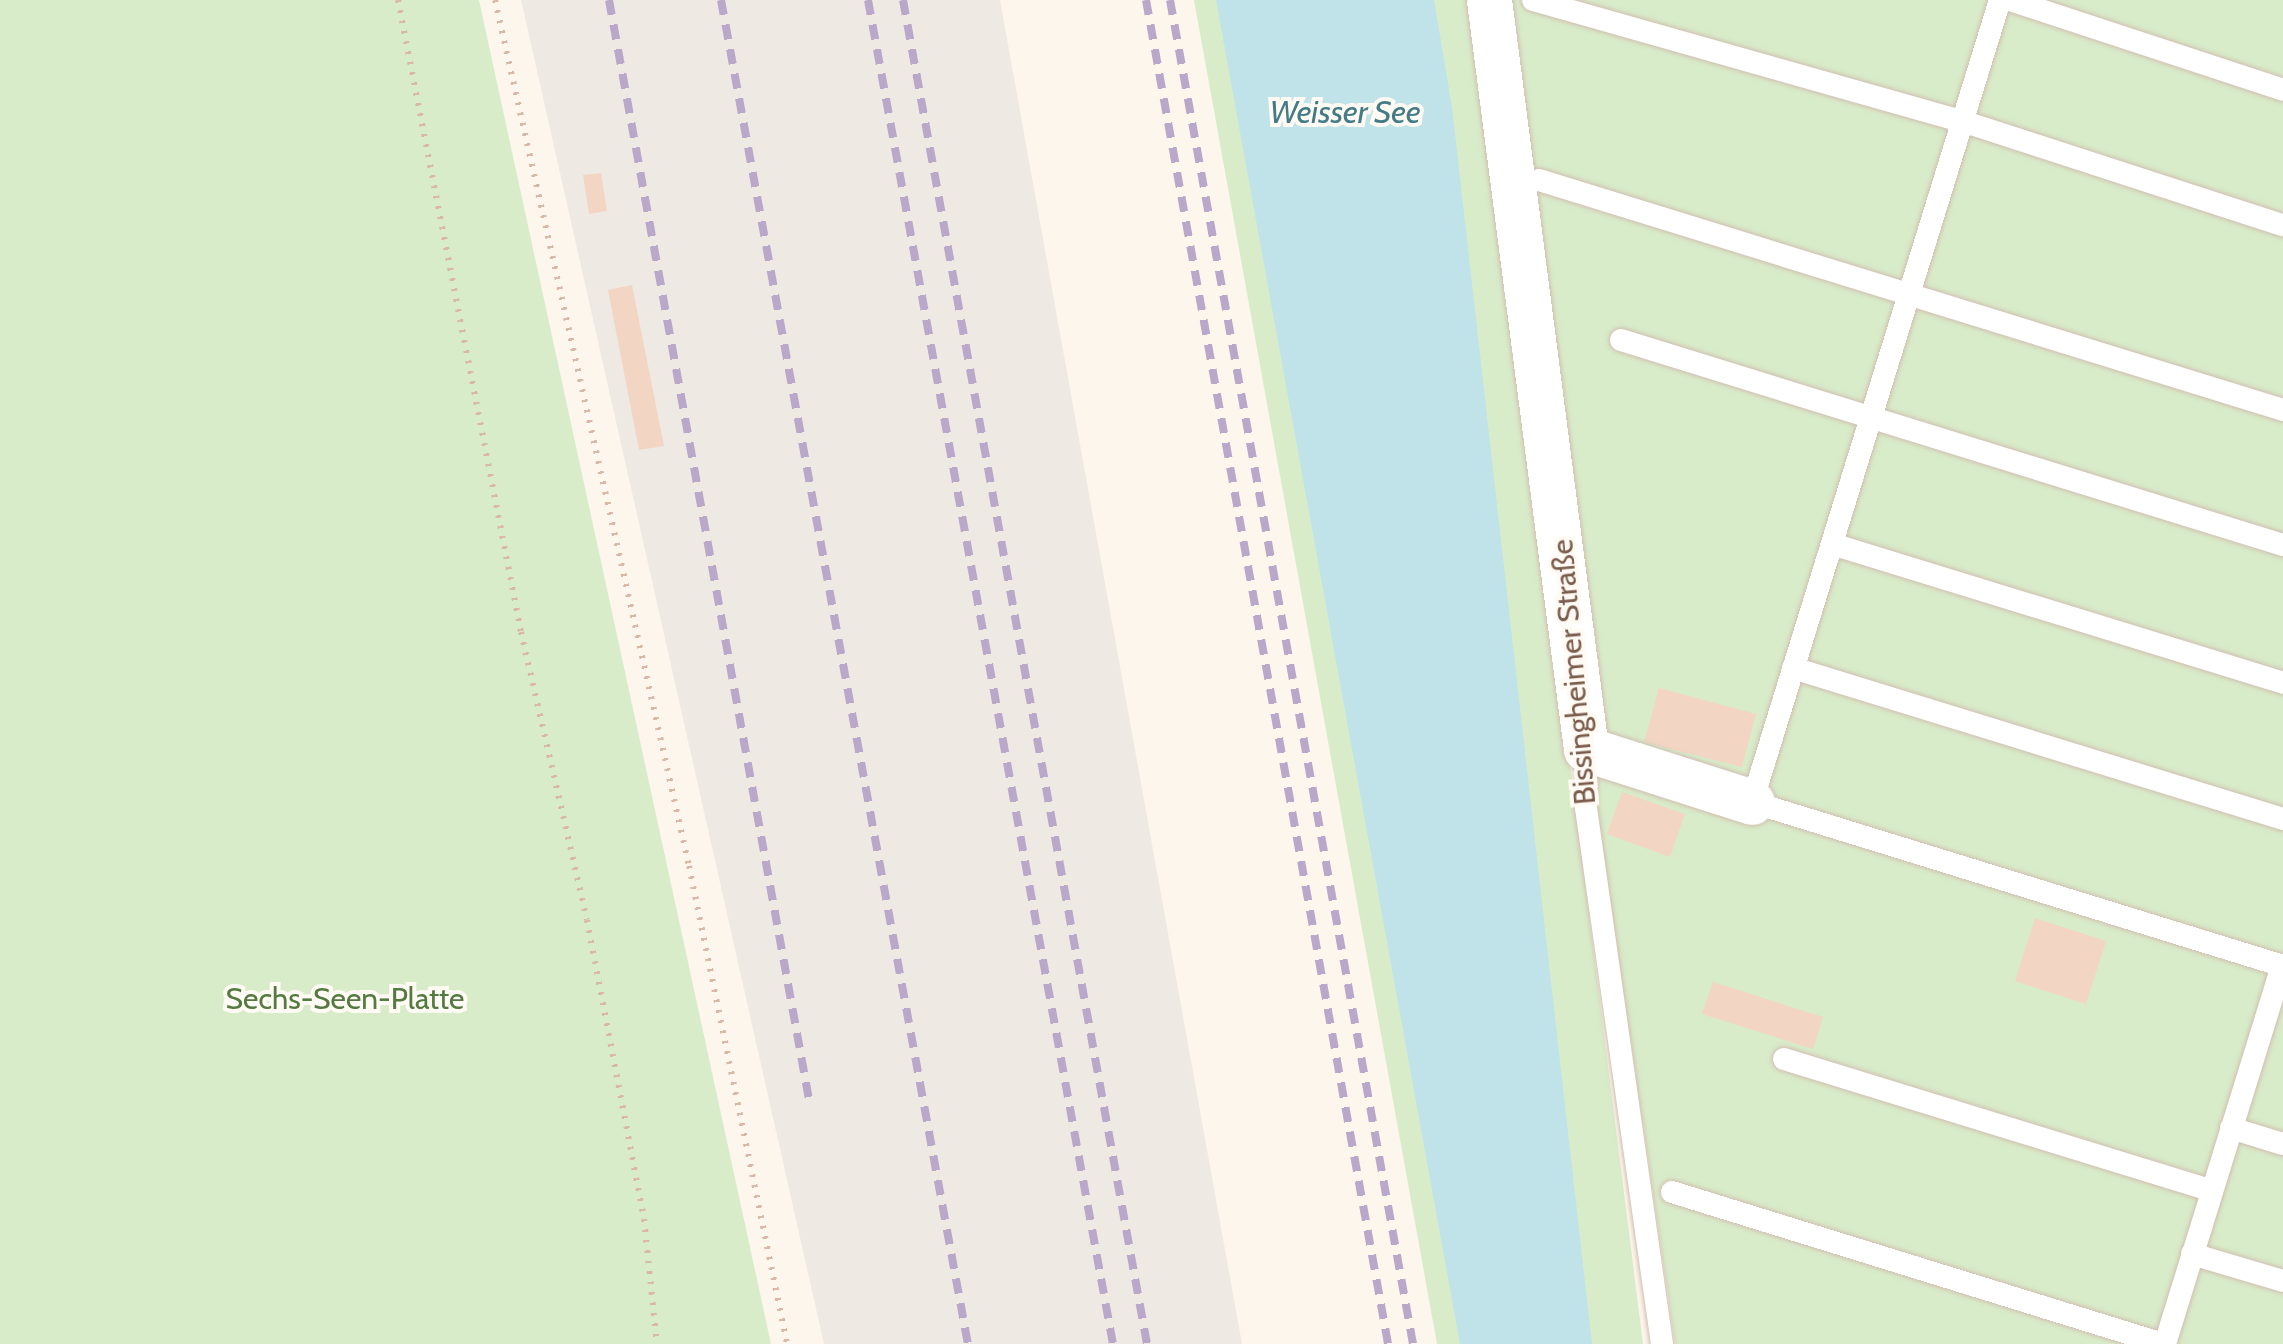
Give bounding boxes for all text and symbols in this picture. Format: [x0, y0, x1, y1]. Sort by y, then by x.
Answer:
water label: Weisser See [1269, 93, 1421, 131]
street label: Bissingheimer Straße [1544, 538, 1604, 806]
park label: Sechs-Seen-Platte [226, 981, 464, 1017]

